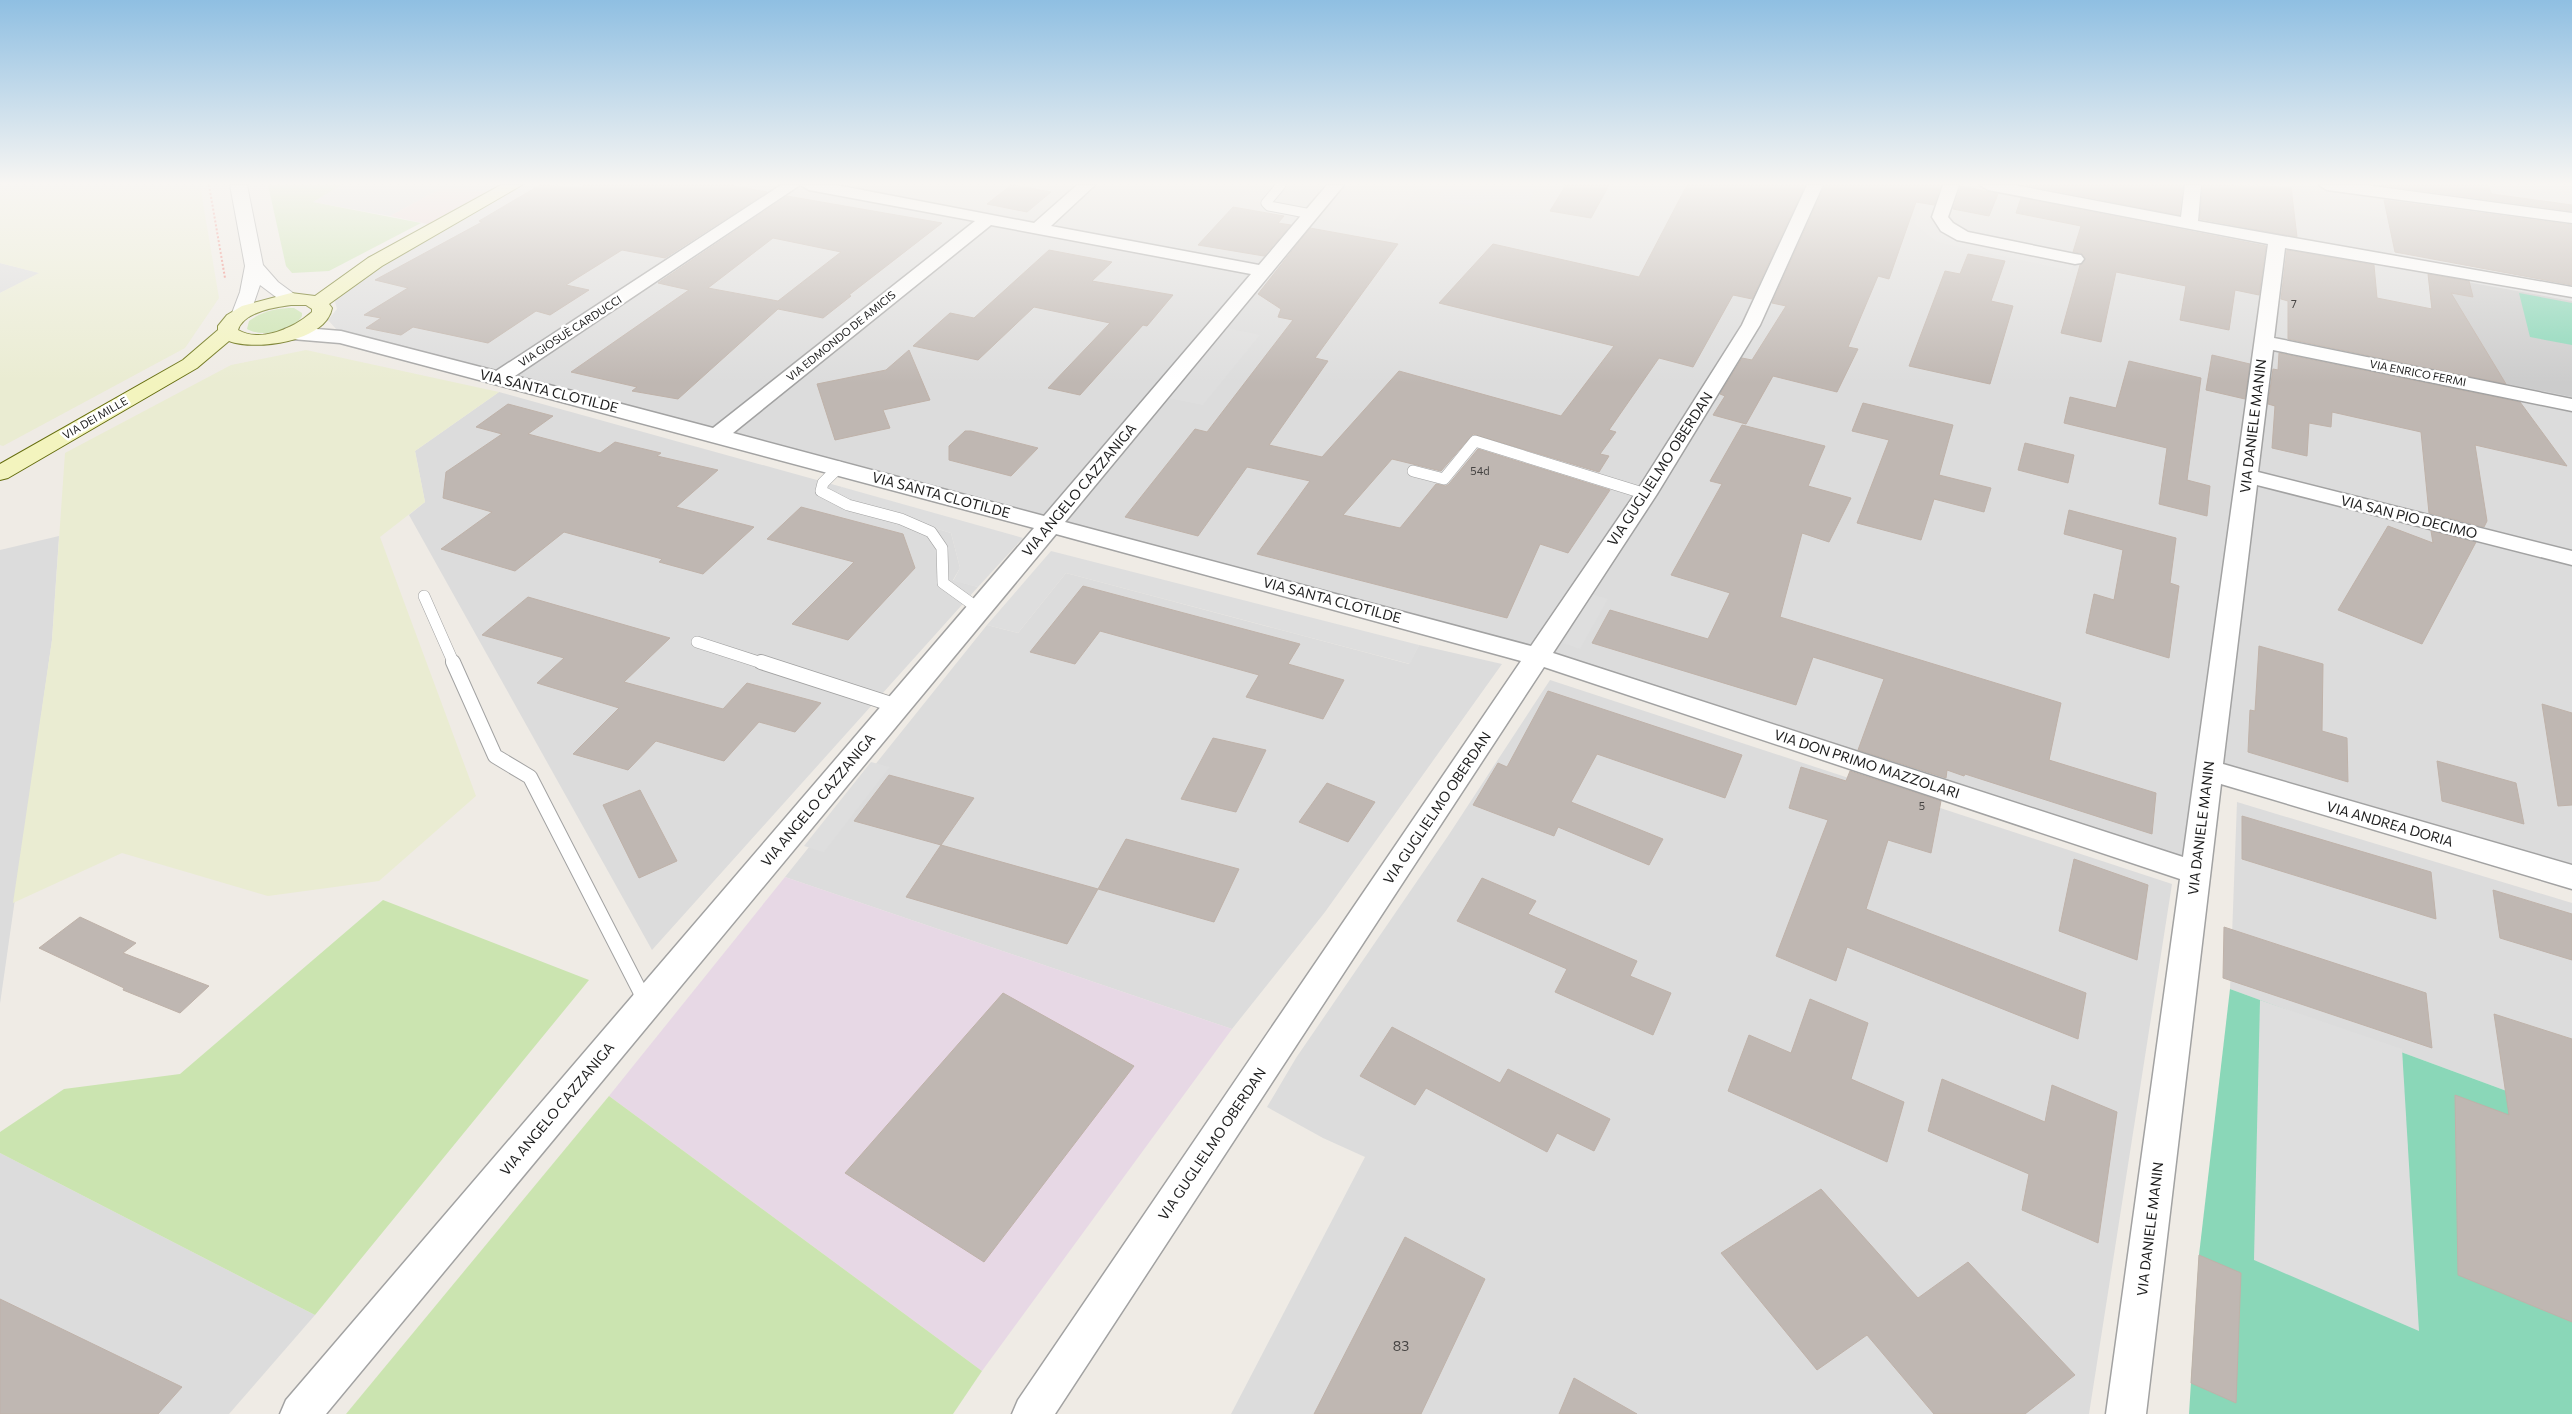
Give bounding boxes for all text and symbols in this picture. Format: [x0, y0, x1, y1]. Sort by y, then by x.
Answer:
street label: VIA EDMONDO DE AMICIS [784, 288, 898, 384]
street label: VIA GIOSUÈ CARDUCCI [515, 292, 624, 369]
house number: 7 [2291, 297, 2297, 310]
street label: VIA ENRICO FERMI [2369, 357, 2467, 388]
street label: VIA DANIELE MANIN [2236, 358, 2269, 494]
street label: VIA SANTA CLOTILDE [478, 365, 620, 416]
street label: VIA GUGLIELMO OBERDAN [1603, 388, 1716, 549]
street label: VIA DEI MILLE [60, 394, 130, 441]
street label: VIA ANGELO CAZZANIGA [1018, 419, 1140, 560]
house number: 54d [1470, 464, 1490, 477]
street label: VIA SANTA CLOTILDE [870, 468, 1012, 521]
street label: VIA SAN PIO DECIMO [2339, 491, 2479, 542]
street label: VIA SANTA CLOTILDE [1261, 573, 1403, 626]
street label: VIA DON PRIMO MAZZOLARI [1772, 725, 1962, 802]
street label: VIA GUGLIELMO OBERDAN [1379, 728, 1494, 887]
street label: VIA ANGELO CAZZANIGA [757, 729, 879, 870]
street label: VIA DANIELE MANIN [2184, 760, 2217, 896]
street label: VIA ANDREA DORIA [2325, 797, 2456, 850]
house number: 5 [1919, 799, 1925, 812]
street label: VIA ANGELO CAZZANIGA [496, 1038, 618, 1179]
street label: VIA GUGLIELMO OBERDAN [1154, 1064, 1269, 1223]
street label: VIA DANIELE MANIN [2133, 1161, 2166, 1297]
house number: 83 [1393, 1337, 1409, 1354]

